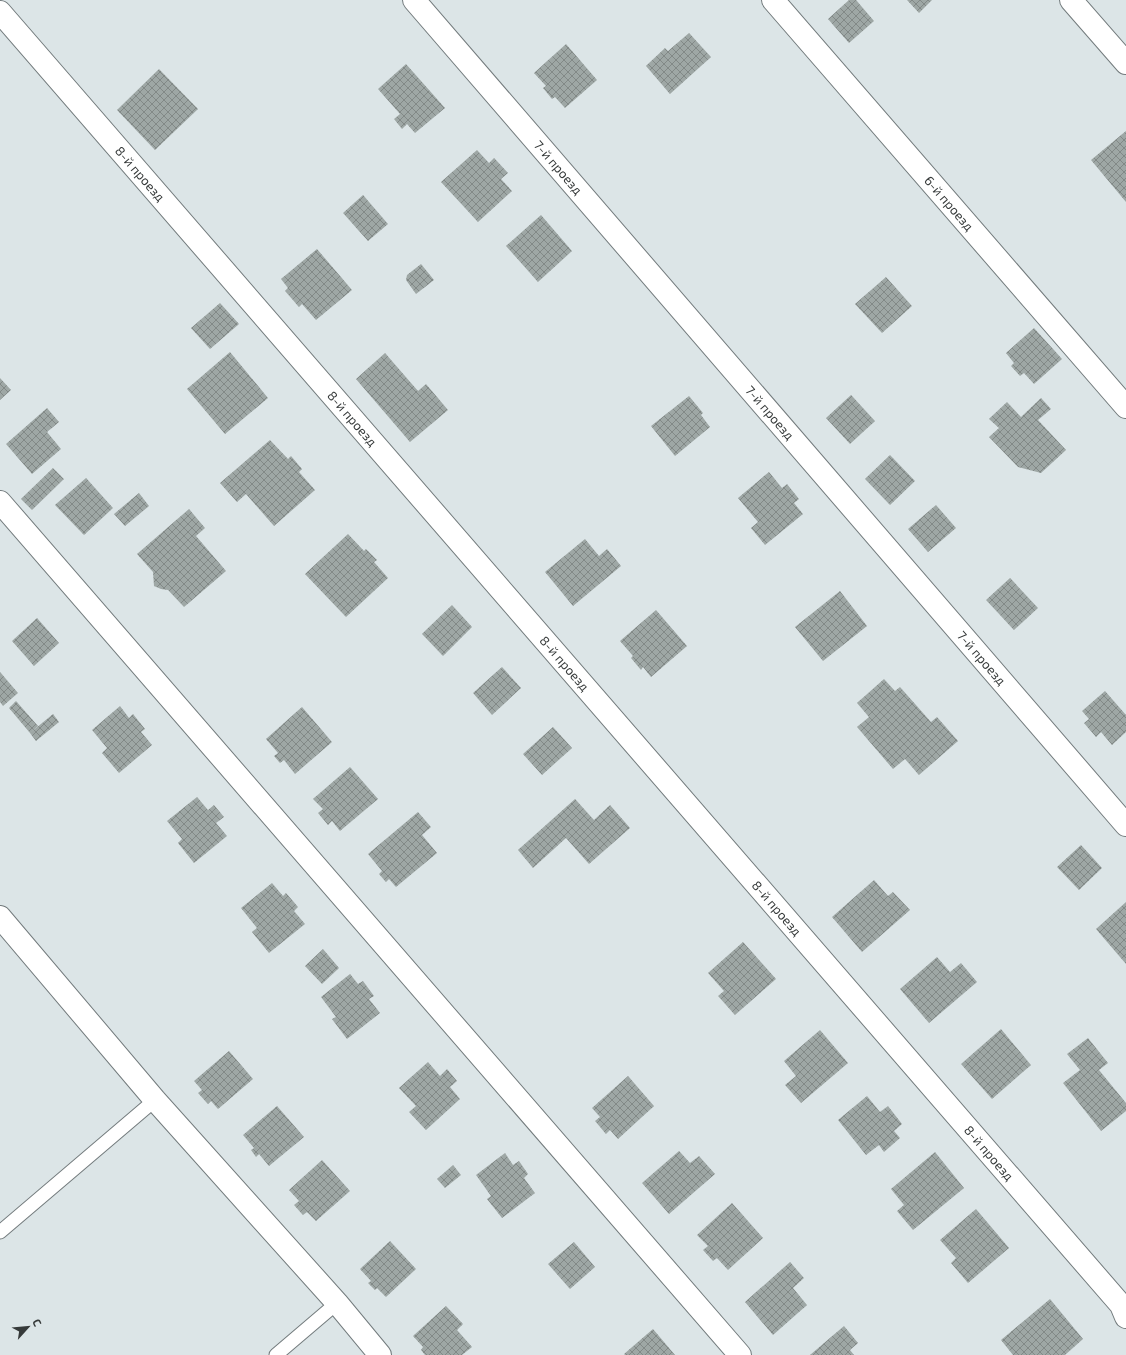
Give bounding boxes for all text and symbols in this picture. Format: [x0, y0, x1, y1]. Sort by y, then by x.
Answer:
street label: 7-й проезд [531, 137, 586, 198]
street label: 8-й проезд [112, 143, 169, 205]
street label: 6-й проезд [921, 173, 978, 234]
street label: 7-й проезд [742, 382, 798, 443]
street label: 8-й проезд [324, 388, 381, 450]
street label: 7-й проезд [954, 628, 1010, 688]
street label: 8-й проезд [536, 632, 593, 694]
street label: 8-й проезд [749, 877, 805, 939]
street label: 8-й проезд [961, 1122, 1018, 1184]
north arrow [8, 1307, 48, 1347]
text: С [30, 1316, 45, 1329]

